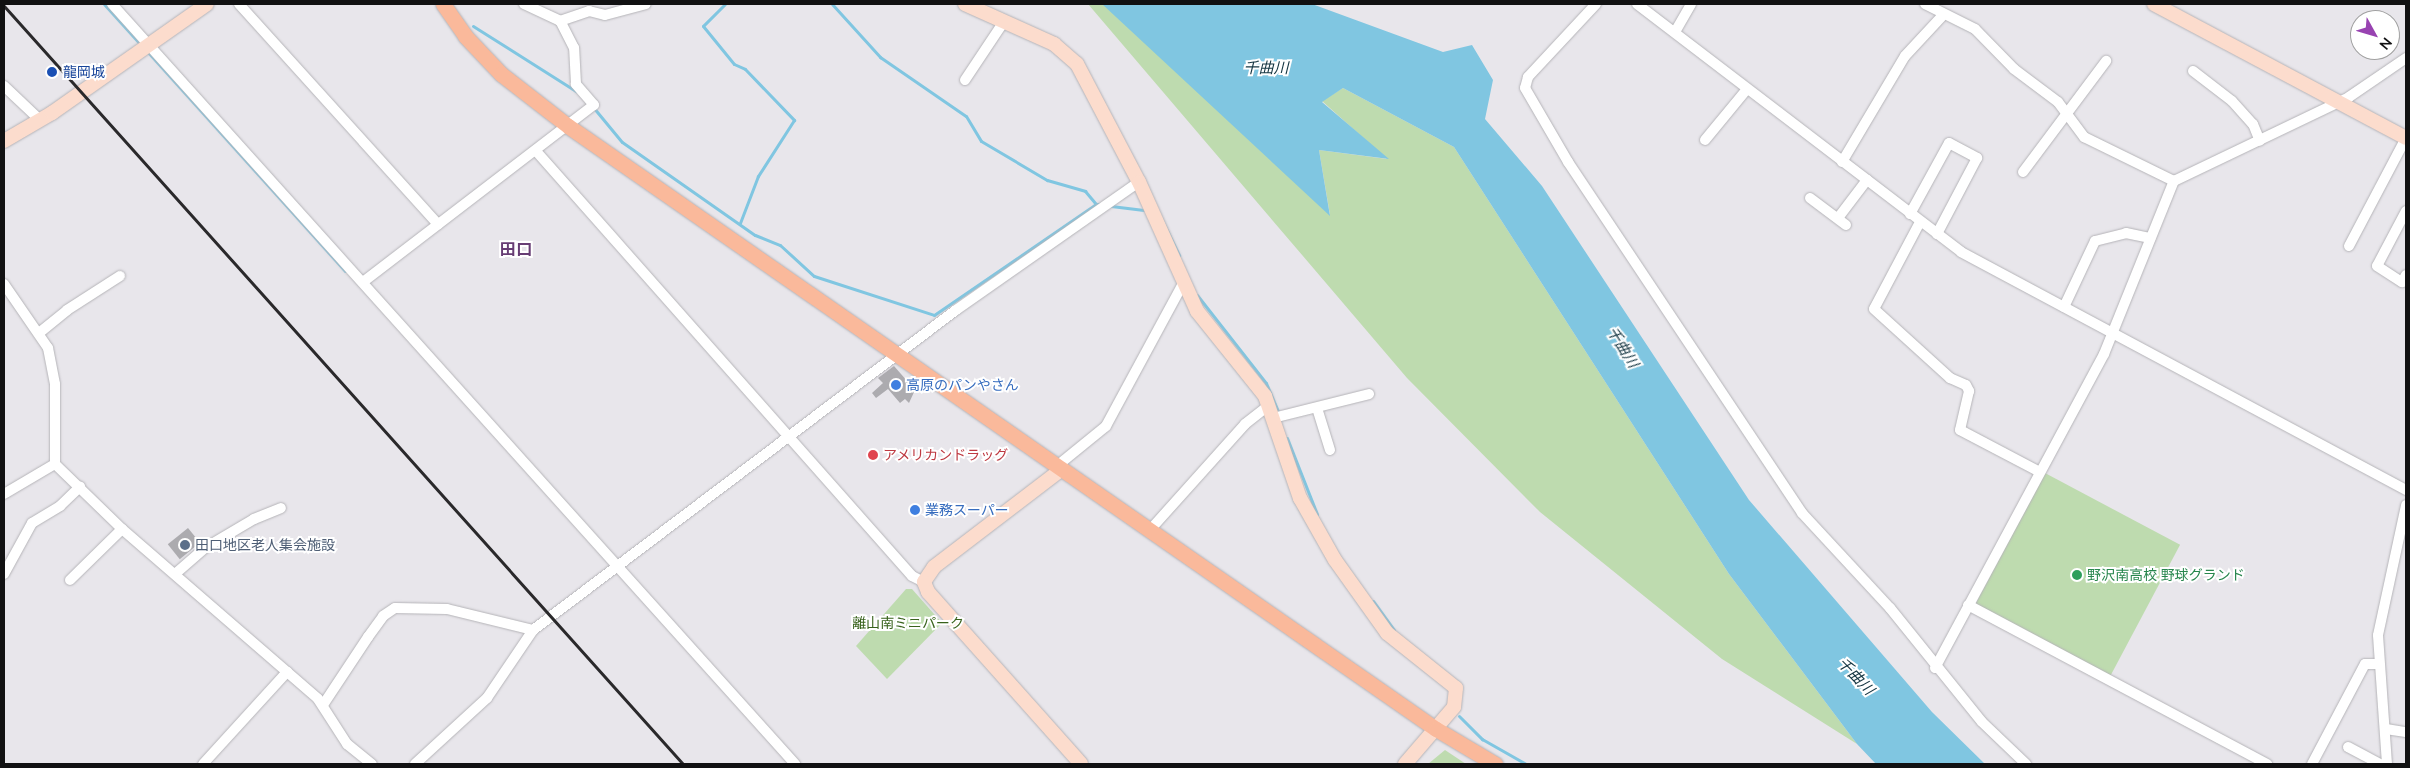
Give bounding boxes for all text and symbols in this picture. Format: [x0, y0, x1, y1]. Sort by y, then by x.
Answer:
north arrow [2350, 10, 2400, 60]
text: N [2376, 34, 2396, 54]
water label: 千曲川 [1244, 59, 1288, 77]
place label: 龍岡城 [63, 64, 105, 80]
marker: 龍岡城 [45, 65, 59, 79]
district label: 田口 [500, 239, 532, 259]
water label: 千曲川 [1603, 323, 1643, 371]
place label: 高原のパンやさん [906, 377, 1018, 393]
marker: 高原のパンやさん [890, 379, 902, 391]
place label: アメリカンドラッグ [883, 447, 1009, 463]
marker: アメリカンドラッグ [867, 449, 879, 461]
place label: 業務スーパー [925, 502, 1009, 518]
marker: 業務スーパー [909, 504, 921, 516]
place label: 田口地区老人集会施設 [195, 537, 335, 553]
marker: 田口地区老人集会施設 [179, 539, 191, 551]
place label: 野沢南高校 野球グランド [2087, 567, 2245, 583]
marker: 野沢南高校 野球グランド [2071, 569, 2083, 581]
park label: 離山南ミニパーク [852, 615, 964, 631]
water label: 千曲川 [1834, 654, 1878, 698]

